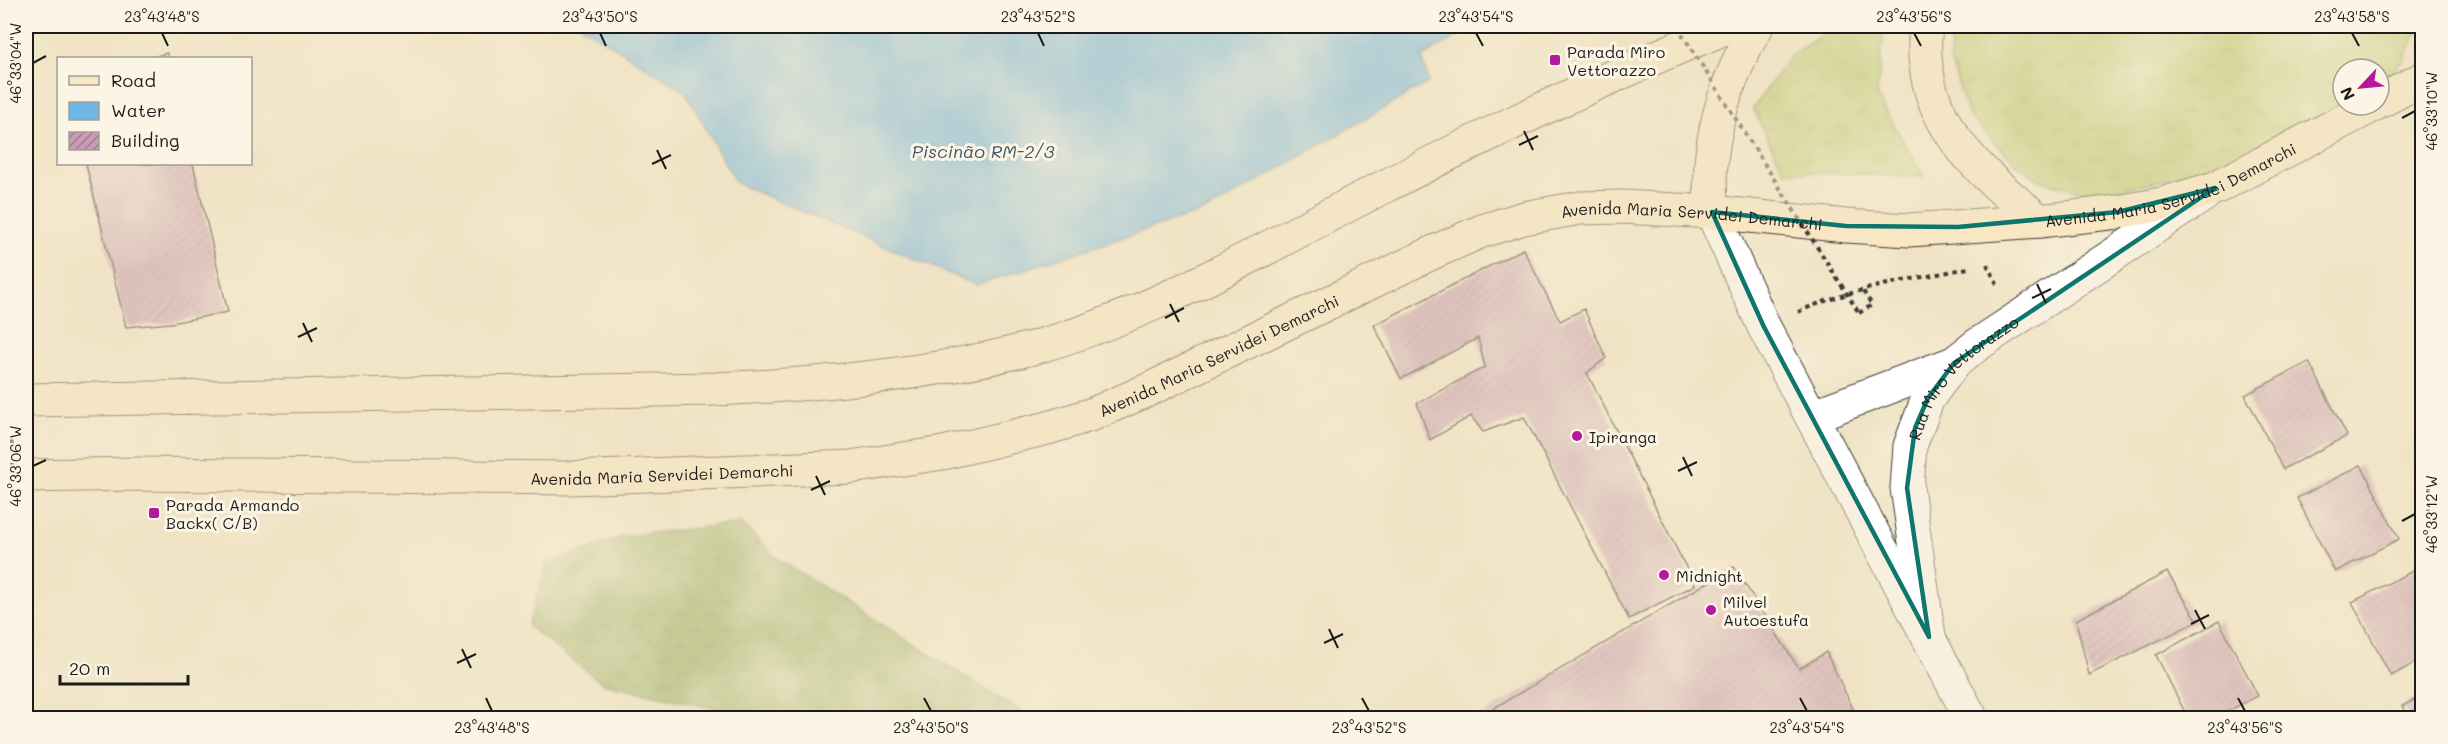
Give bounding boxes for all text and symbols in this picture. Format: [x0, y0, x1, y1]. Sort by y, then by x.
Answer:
text: 23°43'48"S [124, 6, 200, 26]
text: 23°43'50"S [562, 6, 638, 26]
text: 23°43'52"S [1001, 6, 1075, 26]
text: 23°43'54"S [1438, 6, 1514, 26]
text: 23°43'56"S [1876, 6, 1952, 26]
text: 23°43'58"S [2314, 6, 2390, 26]
text: 46°33'04"W [5, 22, 25, 104]
place label: Parada Miro Vettorazzo [1567, 41, 1665, 80]
marker: Parada Miro Vettorazzo [1548, 53, 1562, 67]
legend [57, 57, 252, 165]
north arrow [2331, 57, 2391, 117]
text: Road [111, 68, 156, 92]
text: 46°33'10"W [2421, 72, 2441, 150]
text: N [2335, 84, 2359, 104]
text: Water [111, 98, 166, 122]
text: Building [111, 128, 179, 152]
street label: Avenida Maria Servidei Demarchi [2044, 137, 2299, 231]
water label: Piscinão RM-2/3 [912, 139, 1055, 163]
street label: Avenida Maria Servidei Demarchi [1559, 197, 1824, 234]
street label: Avenida Maria Servidei Demarchi [1095, 289, 1342, 421]
street label: Rua Miro Vettorazzo [1903, 310, 2022, 443]
text: 46°33'06"W [5, 425, 25, 507]
place label: Ipiranga [1589, 426, 1657, 447]
marker: Ipiranga [1570, 429, 1584, 443]
street label: Avenida Maria Servidei Demarchi [530, 459, 794, 489]
text: 46°33'12"W [2421, 475, 2441, 553]
place label: Parada Armando Backx( C/B) [166, 494, 299, 533]
marker: Parada Armando Backx( C/B) [147, 506, 161, 520]
place label: Midnight [1676, 565, 1743, 586]
marker: Midnight [1657, 568, 1671, 582]
place label: Milvel Autoestufa [1723, 591, 1809, 630]
marker: Milvel Autoestufa [1704, 603, 1718, 617]
scale bar [60, 648, 188, 686]
text: 20 m [69, 656, 110, 680]
text: 23°43'48"S [454, 717, 530, 737]
text: 23°43'50"S [893, 717, 969, 737]
text: 23°43'52"S [1332, 717, 1406, 737]
text: 23°43'54"S [1769, 717, 1845, 737]
text: 23°43'56"S [2207, 717, 2283, 737]

